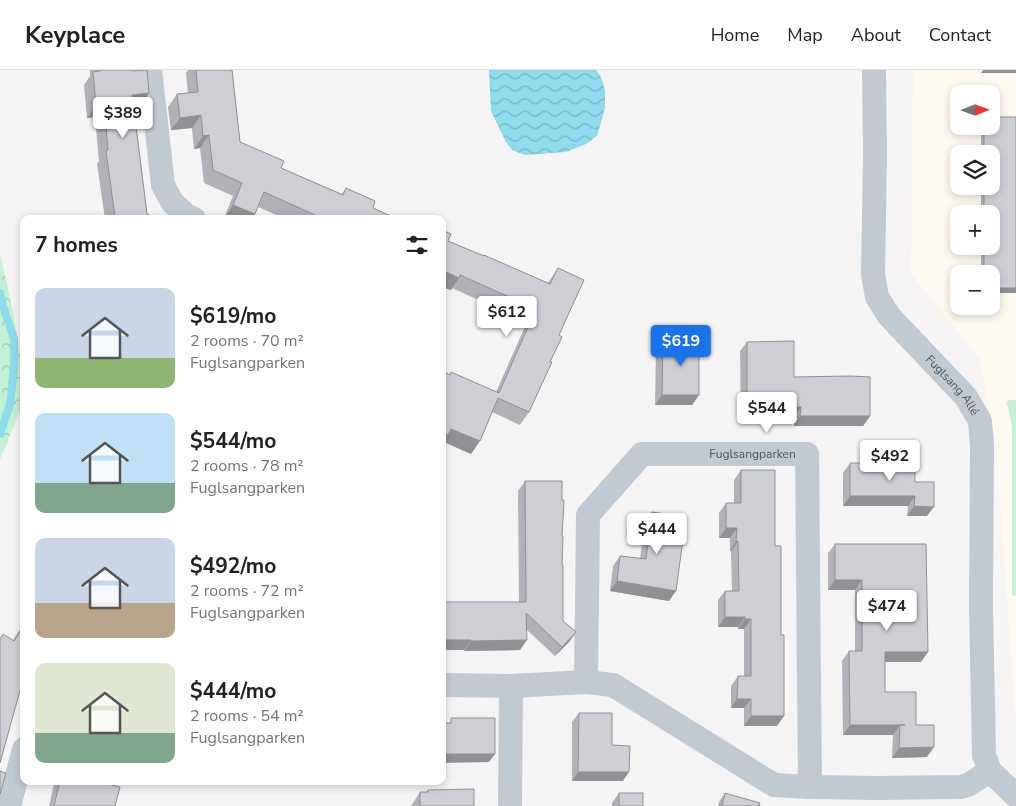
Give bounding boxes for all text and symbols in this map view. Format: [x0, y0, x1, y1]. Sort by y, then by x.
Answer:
text: Keyplace [25, 19, 125, 51]
text: Home [711, 23, 759, 47]
text: Map [787, 23, 823, 47]
text: About [851, 23, 901, 47]
text: Contact [929, 23, 991, 47]
north arrow [950, 85, 1000, 135]
map controls [950, 85, 1000, 315]
pin: $389 [93, 97, 153, 139]
text: $389 [104, 102, 142, 124]
button: layers [950, 145, 1000, 195]
button: + [950, 205, 1000, 255]
text: 7 homes [35, 231, 118, 259]
icon: filters [403, 231, 431, 259]
button: − [950, 265, 1000, 315]
pin: $612 [477, 296, 537, 338]
text: $612 [488, 301, 526, 323]
text: $619/mo [190, 302, 276, 330]
icon: home [75, 308, 135, 368]
pin: $619 [651, 324, 711, 367]
text: 2 rooms · 70 m² [190, 330, 303, 352]
text: $619 [662, 330, 700, 352]
text: Fuglsangparken [190, 352, 305, 374]
street label: Fuglsang Allé [922, 352, 983, 418]
pin: $544 [737, 392, 797, 434]
text: $544 [748, 397, 786, 419]
text: $544/mo [190, 427, 276, 455]
icon: home [75, 433, 135, 493]
pin: $492 [860, 440, 920, 482]
text: $492 [871, 445, 909, 467]
street label: Fuglsangparken [709, 446, 796, 462]
text: 2 rooms · 78 m² [190, 455, 303, 477]
text: Fuglsangparken [190, 477, 305, 499]
pin: $444 [627, 512, 687, 555]
text: $444 [638, 518, 676, 540]
text: $492/mo [190, 552, 276, 580]
icon: home [75, 558, 135, 618]
text: 2 rooms · 72 m² [190, 580, 303, 602]
pin: $474 [857, 590, 917, 632]
text: $474 [868, 595, 906, 617]
text: Fuglsangparken [190, 602, 305, 624]
text: $444/mo [190, 677, 276, 705]
icon: home [75, 683, 135, 743]
text: 2 rooms · 54 m² [190, 705, 303, 727]
text: Fuglsangparken [190, 727, 305, 749]

